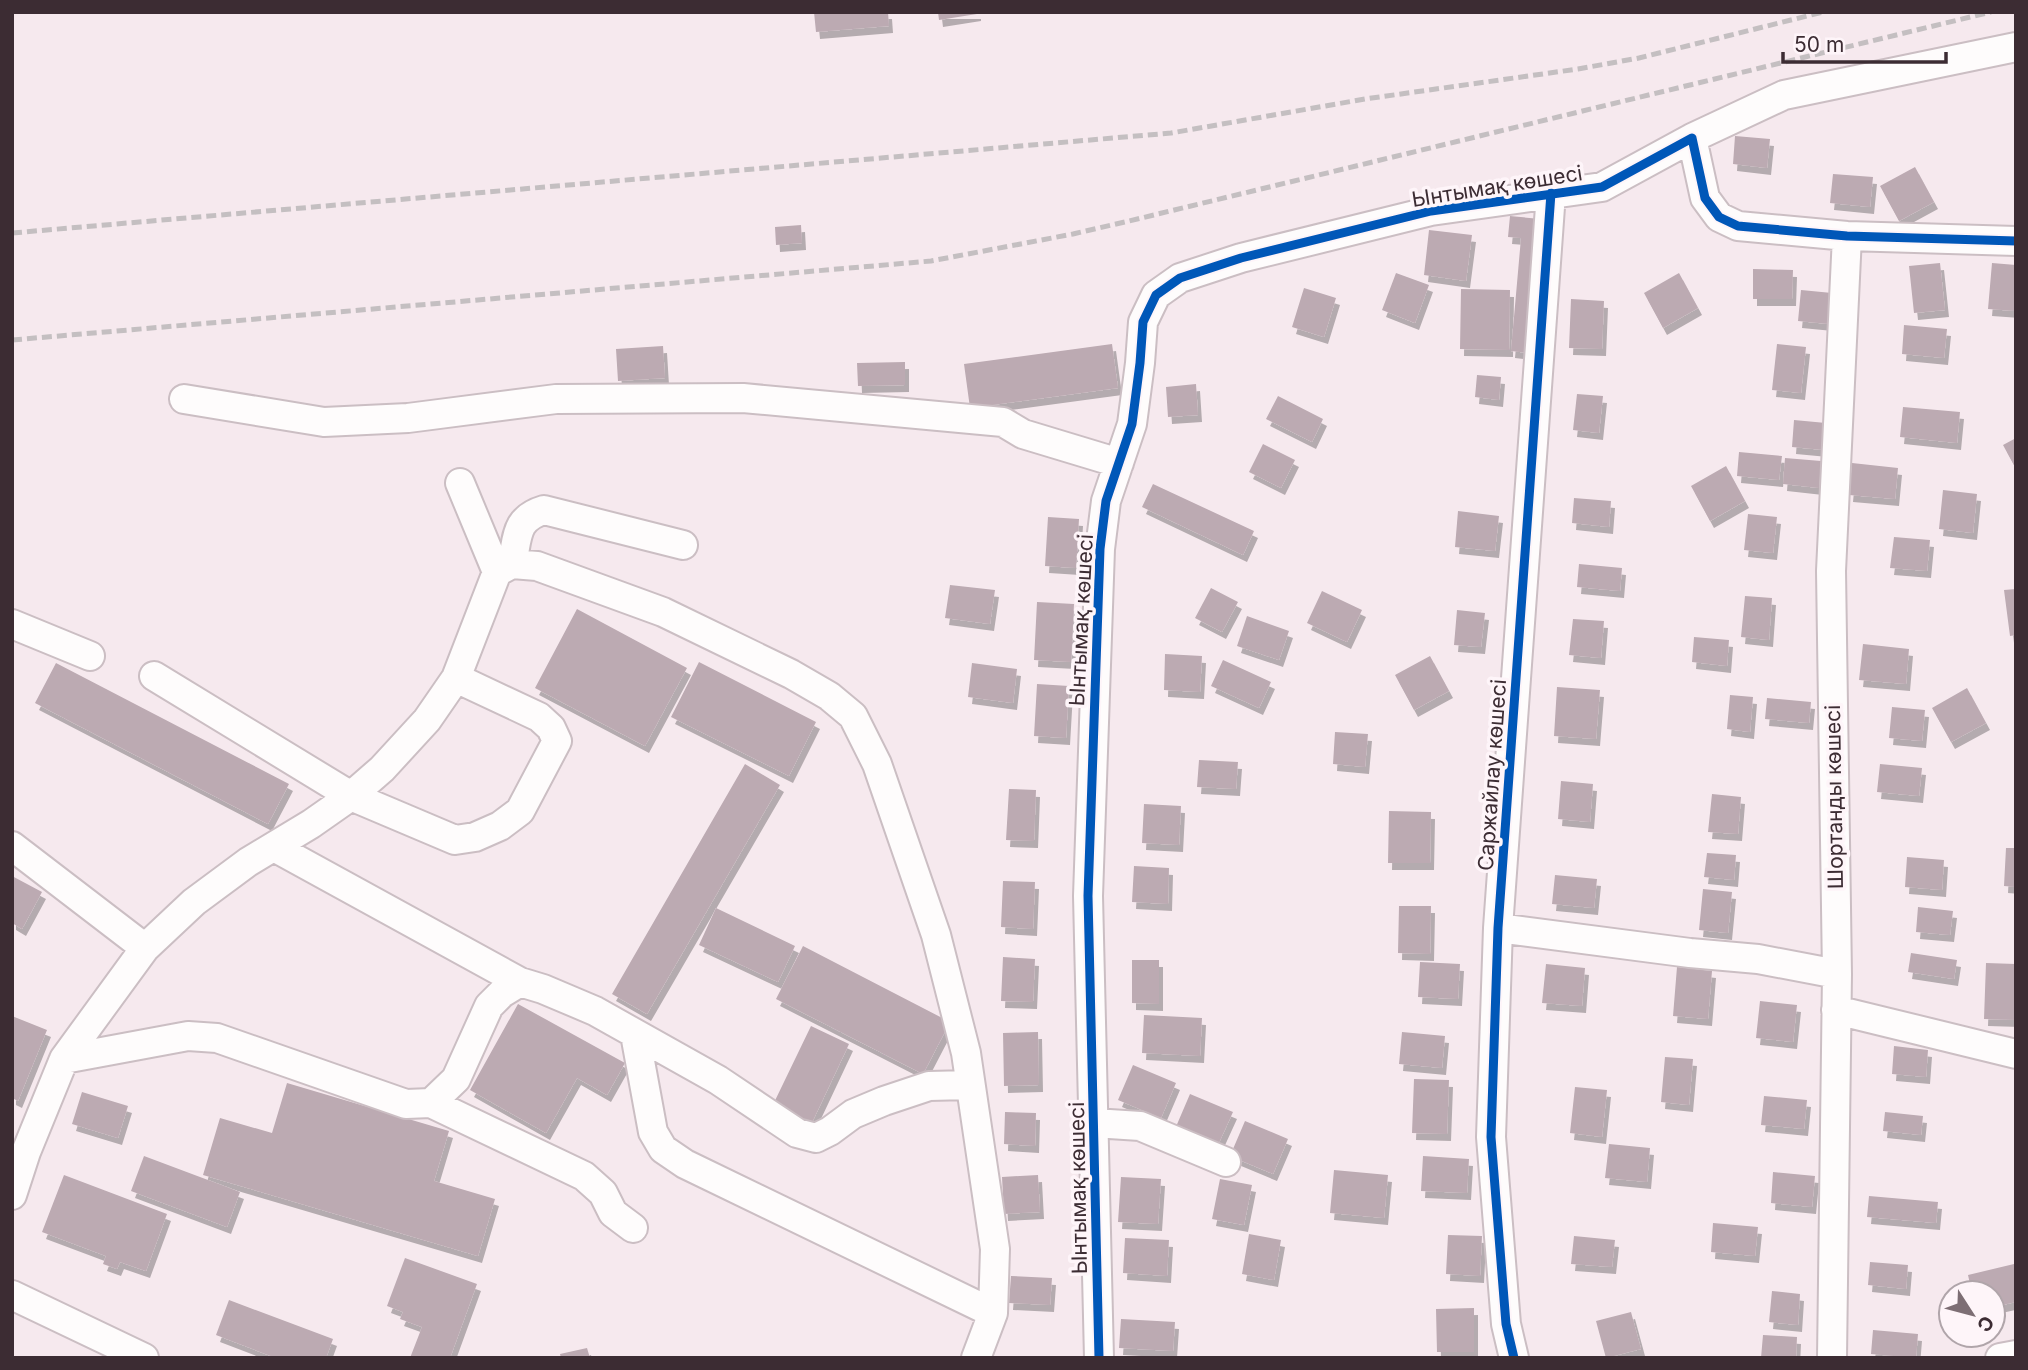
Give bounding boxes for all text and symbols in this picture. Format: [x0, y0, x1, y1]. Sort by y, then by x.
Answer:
scale bar [1783, 21, 1946, 65]
text: 50 m [1794, 32, 1844, 57]
street label: Ынтымақ көшесі [1410, 160, 1584, 212]
street label: Ынтымақ көшесі [1064, 533, 1098, 707]
street label: Саржайлау көшесі [1473, 678, 1511, 872]
street label: Шортанды көшесі [1820, 705, 1848, 889]
street label: Ынтымақ көшесі [1064, 1102, 1092, 1274]
north arrow [1937, 1279, 2007, 1349]
text: С [1972, 1311, 1999, 1336]

